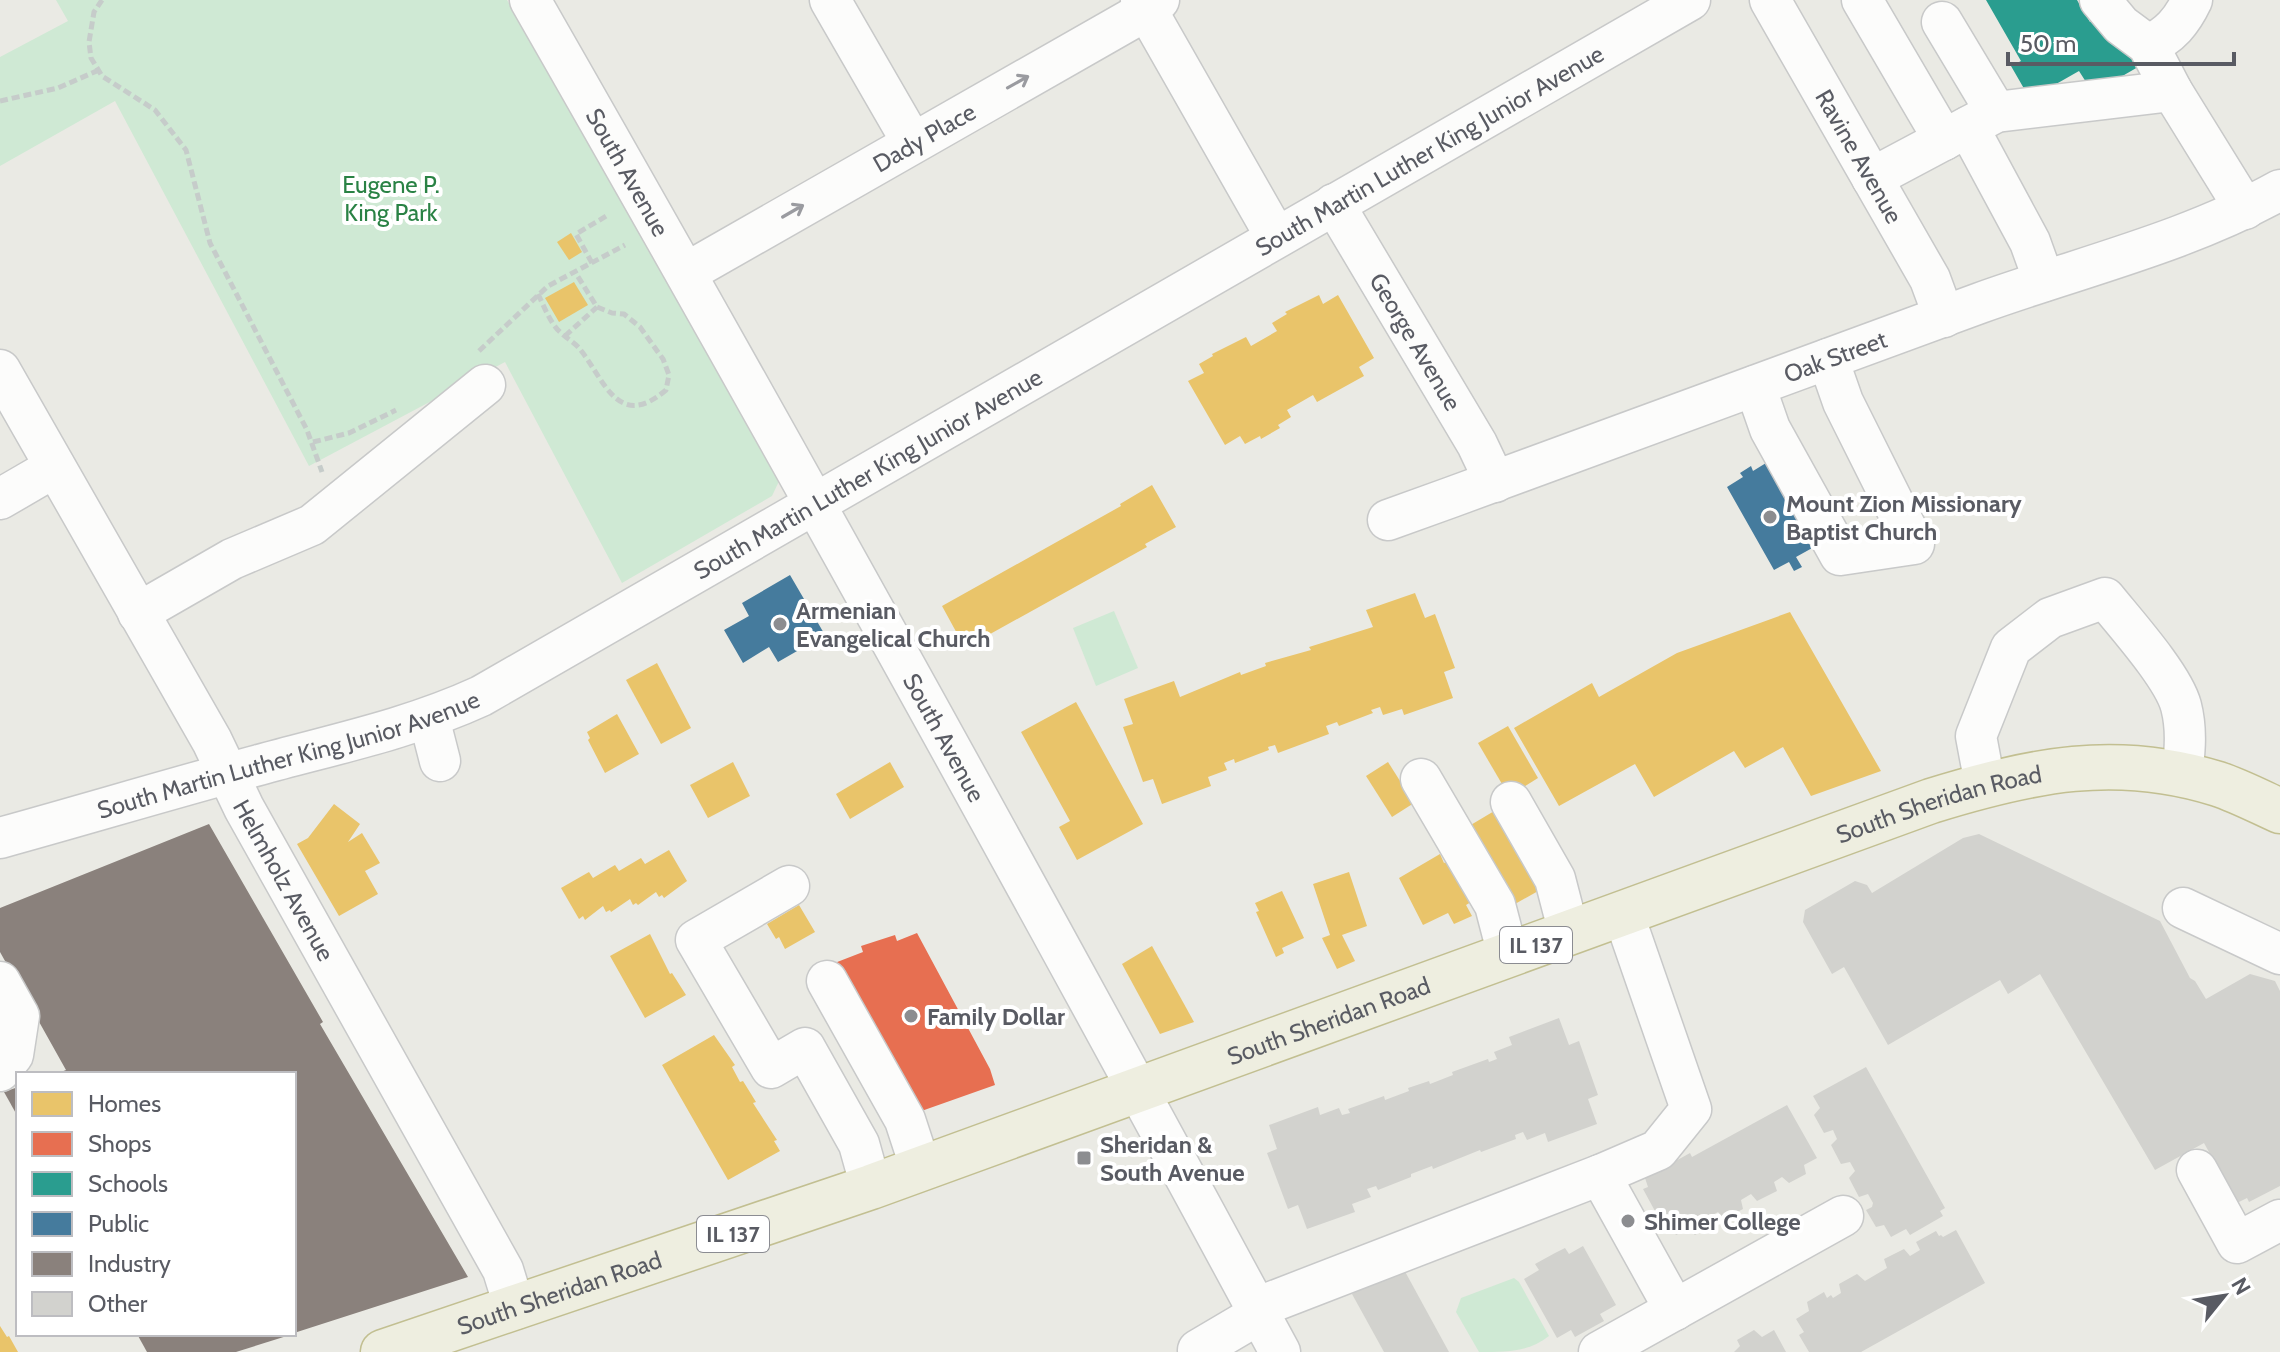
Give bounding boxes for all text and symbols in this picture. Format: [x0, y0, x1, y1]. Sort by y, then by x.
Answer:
scale bar [2008, 16, 2234, 66]
text: 50 m [2020, 29, 2076, 58]
street label: South Martin Luther King Junior Avenue [1250, 39, 1608, 262]
one-way arrow [1006, 74, 1030, 89]
street label: Ravine Avenue [1810, 84, 1909, 228]
street label: Dady Place [868, 97, 980, 178]
street label: South Avenue [580, 103, 676, 241]
park label: Eugene P. King Park [342, 170, 440, 227]
one-way arrow [781, 203, 804, 219]
street label: George Avenue [1364, 268, 1468, 415]
street label: Oak Street [1780, 324, 1891, 389]
street label: South Martin Luther King Junior Avenue [688, 362, 1047, 585]
place label: Mount Zion Missionary Baptist Church [1786, 489, 2022, 546]
marker: Mount Zion Missionary Baptist Church [1761, 508, 1779, 526]
place label: Armenian Evangelical Church [796, 596, 990, 653]
marker: Armenian Evangelical Church [771, 615, 789, 633]
street label: South Avenue [897, 668, 992, 807]
street label: South Martin Luther King Junior Avenue [94, 684, 484, 824]
street label: South Sheridan Road [1832, 759, 2044, 849]
street label: Helmholz Avenue [228, 794, 341, 966]
road number: IL 137 [1500, 927, 1572, 963]
street label: South Sheridan Road [1223, 970, 1434, 1071]
place label: Family Dollar [927, 1002, 1065, 1031]
marker: Family Dollar [902, 1007, 920, 1025]
legend [16, 1072, 296, 1336]
text: Homes [88, 1089, 161, 1118]
text: Shops [88, 1129, 151, 1158]
place label: Sheridan & South Avenue [1100, 1130, 1245, 1187]
marker: Sheridan & South Avenue [1075, 1149, 1093, 1167]
text: Schools [88, 1169, 168, 1198]
place label: Shimer College [1644, 1207, 1801, 1236]
text: Public [88, 1209, 149, 1238]
marker: Shimer College [1619, 1212, 1637, 1230]
road number: IL 137 [697, 1216, 769, 1252]
street label: South Sheridan Road [453, 1244, 665, 1340]
text: Industry [88, 1249, 171, 1278]
north arrow [2184, 1256, 2264, 1336]
text: N [2225, 1273, 2256, 1300]
text: Other [88, 1289, 148, 1318]

